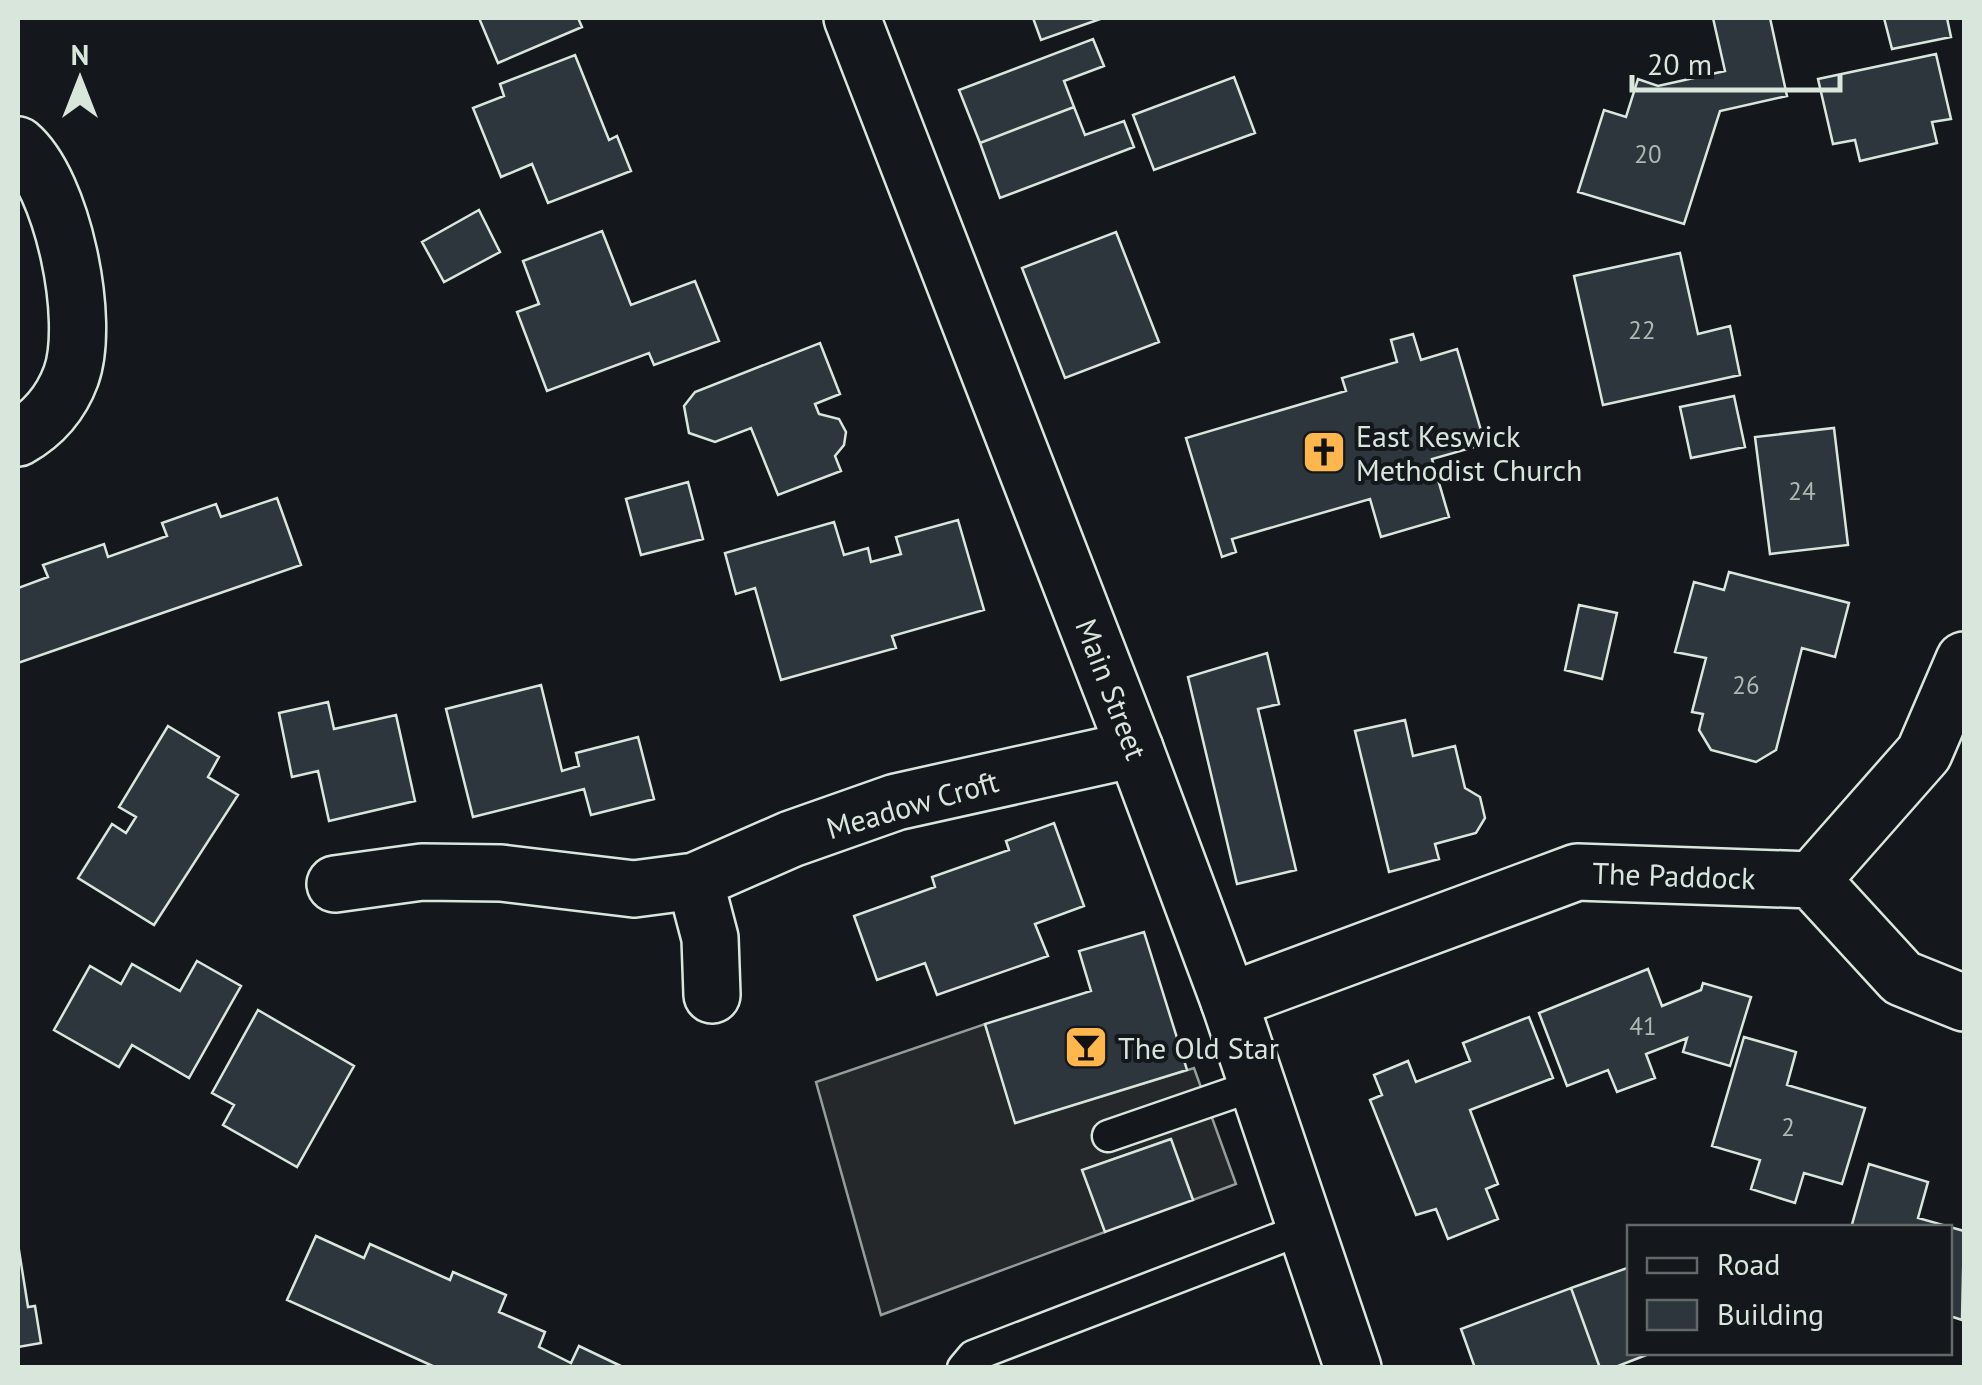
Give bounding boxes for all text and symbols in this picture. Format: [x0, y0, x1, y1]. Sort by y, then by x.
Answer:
north arrow [30, 30, 130, 130]
scale bar [1632, 30, 1840, 92]
text: N [71, 36, 89, 73]
text: 20 m [1647, 44, 1712, 83]
house number: 20 [1634, 138, 1662, 170]
house number: 22 [1628, 314, 1656, 346]
place label: East Keswick Methodist Church [1356, 416, 1582, 489]
church icon: East Keswick Methodist Church [1301, 429, 1347, 475]
house number: 24 [1788, 475, 1816, 507]
street label: Main Street [1067, 613, 1157, 765]
house number: 26 [1732, 669, 1760, 701]
street label: Meadow Croft [822, 761, 1002, 847]
street label: The Paddock [1592, 853, 1757, 897]
house number: 41 [1629, 1010, 1657, 1042]
bar icon: The Old Star [1063, 1024, 1109, 1070]
place label: The Old Star [1118, 1028, 1279, 1067]
house number: 2 [1781, 1111, 1795, 1143]
legend [1627, 1225, 1952, 1355]
text: Road [1717, 1244, 1781, 1283]
text: Building [1717, 1294, 1824, 1333]

